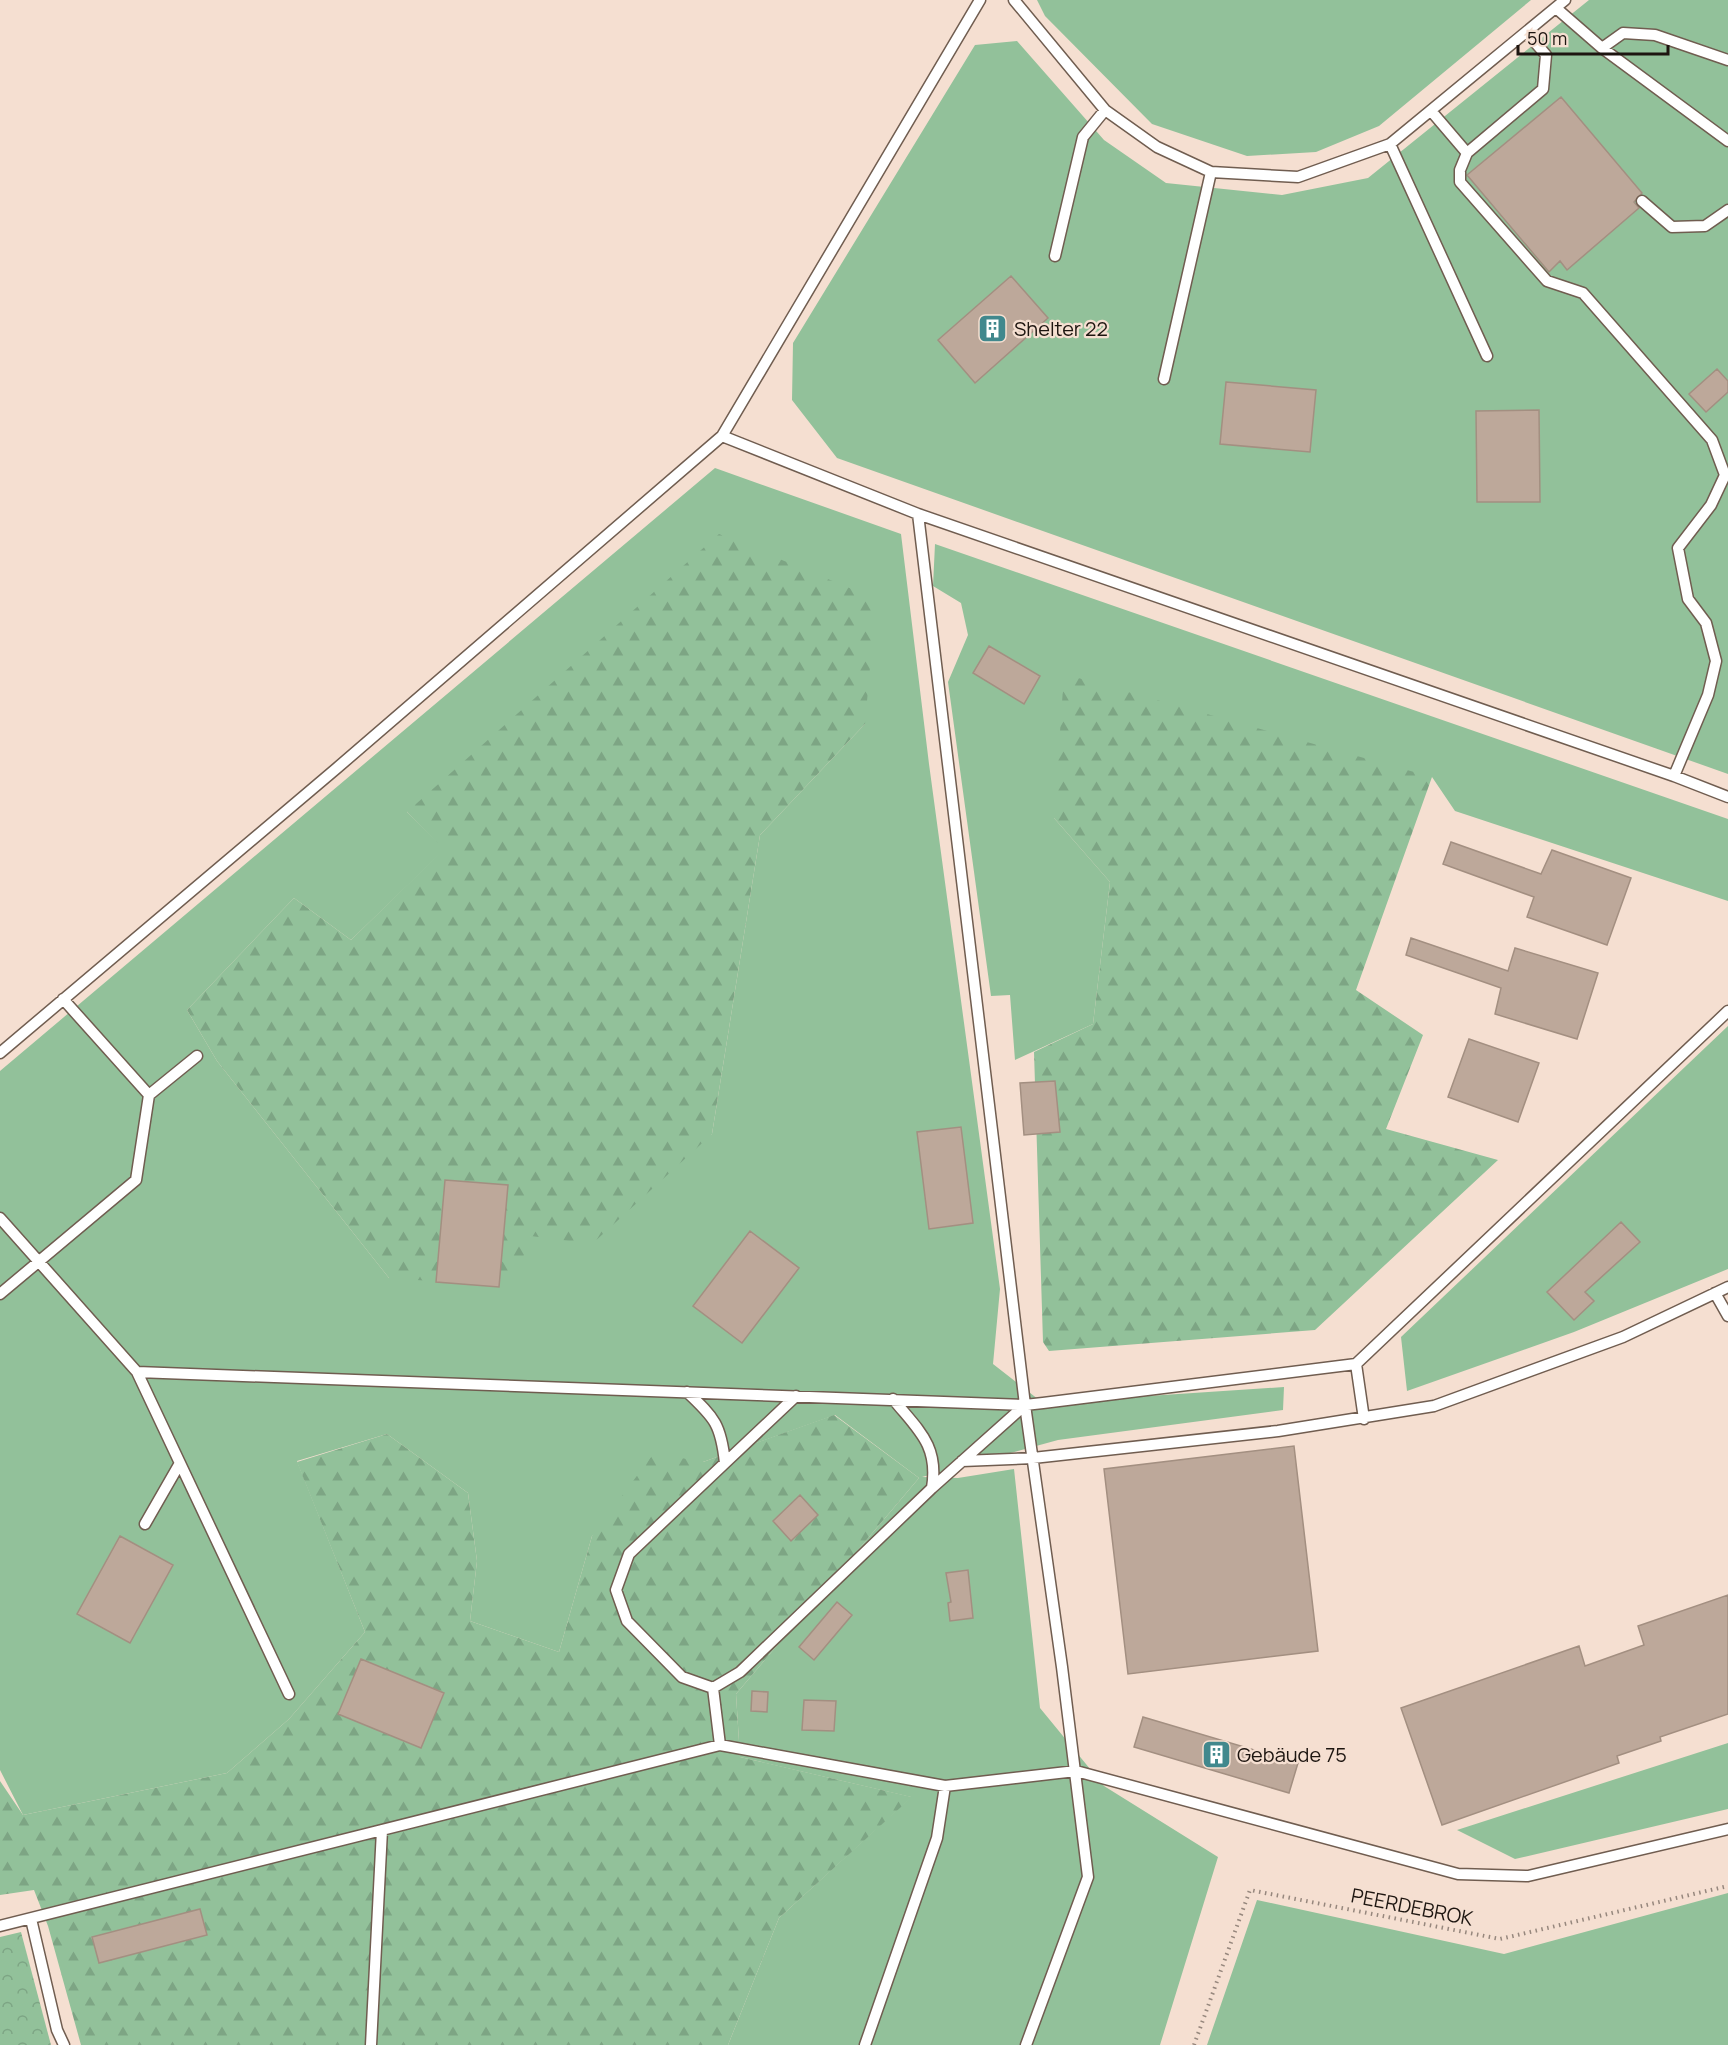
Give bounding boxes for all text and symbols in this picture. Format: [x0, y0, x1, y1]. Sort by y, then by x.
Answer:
scale bar [1518, 18, 1668, 56]
text: 50 m [1527, 26, 1567, 50]
building icon: Shelter 22 [977, 313, 1009, 345]
place label: Shelter 22 [1014, 315, 1108, 342]
building icon: Gebäude 75 [1200, 1739, 1232, 1771]
place label: Gebäude 75 [1237, 1741, 1347, 1768]
street label: PEERDEBROK [1349, 1881, 1475, 1932]

